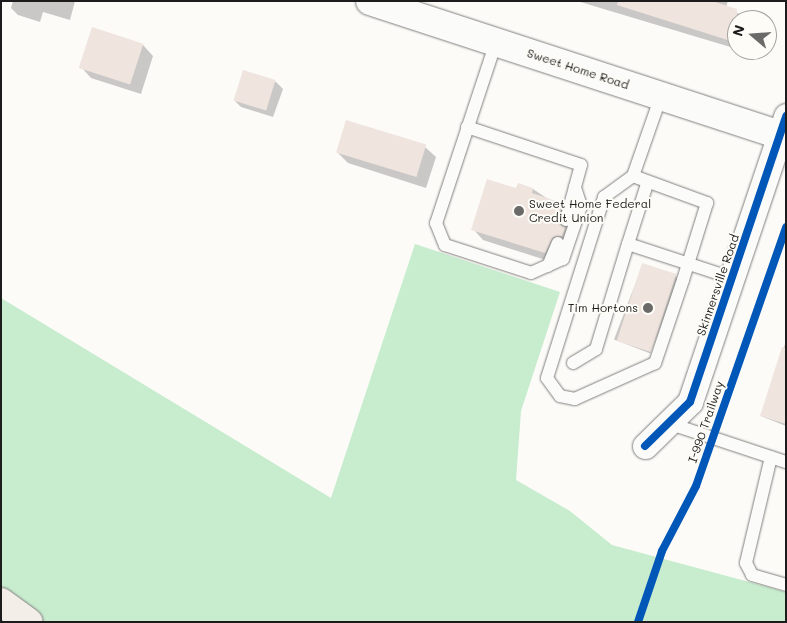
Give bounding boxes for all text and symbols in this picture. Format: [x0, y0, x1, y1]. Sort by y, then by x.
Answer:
north arrow [727, 10, 777, 60]
text: N [728, 23, 749, 39]
street label: Sweet Home Road [525, 46, 631, 92]
place label: Sweet Home Federal Credit Union [529, 197, 651, 225]
marker: Sweet Home Federal Credit Union [513, 205, 525, 217]
street label: Skinnersville Road [694, 232, 742, 338]
place label: Tim Hortons [568, 301, 638, 315]
marker: Tim Hortons [642, 302, 654, 314]
street label: I-990 Trailway [685, 379, 727, 465]

